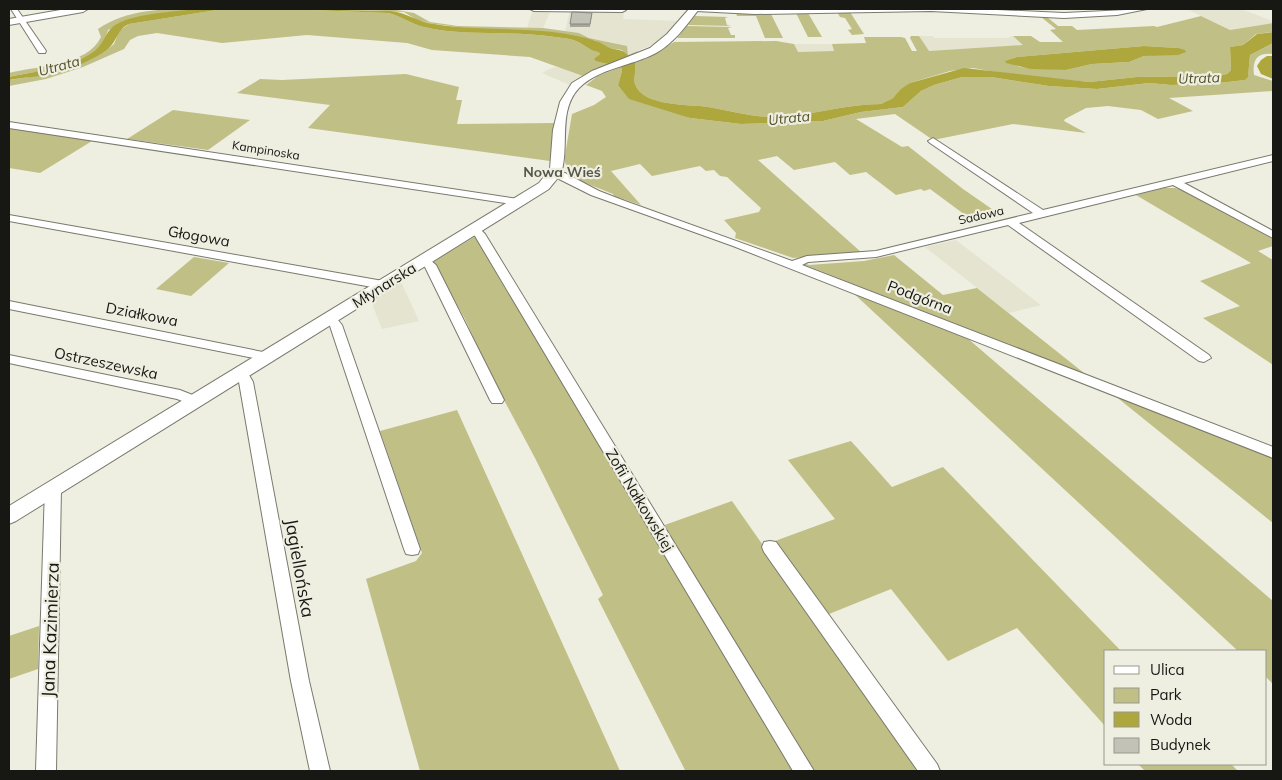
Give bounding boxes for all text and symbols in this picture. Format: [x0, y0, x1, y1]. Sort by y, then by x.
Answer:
water label: Utrata [36, 52, 82, 80]
water label: Utrata [1178, 68, 1220, 88]
water label: Utrata [767, 107, 811, 129]
street label: Kampinoska [231, 137, 301, 163]
district label: Nowa Wieś [523, 163, 601, 181]
street label: Sadowa [957, 203, 1005, 227]
street label: Głogowa [167, 221, 231, 251]
street label: Młynarska [349, 258, 419, 312]
street label: Podgórna [885, 276, 955, 318]
street label: Działkowa [104, 298, 180, 330]
street label: Ostrzeszewska [52, 343, 160, 383]
street label: Zofii Nałkowskiej [602, 445, 678, 555]
street label: Jagiellońska [280, 517, 320, 619]
street label: Jana Kazimierza [36, 562, 64, 698]
legend [1104, 650, 1267, 765]
text: Ulica [1150, 660, 1184, 679]
text: Park [1150, 685, 1182, 704]
text: Woda [1150, 710, 1192, 729]
text: Budynek [1150, 735, 1211, 754]

